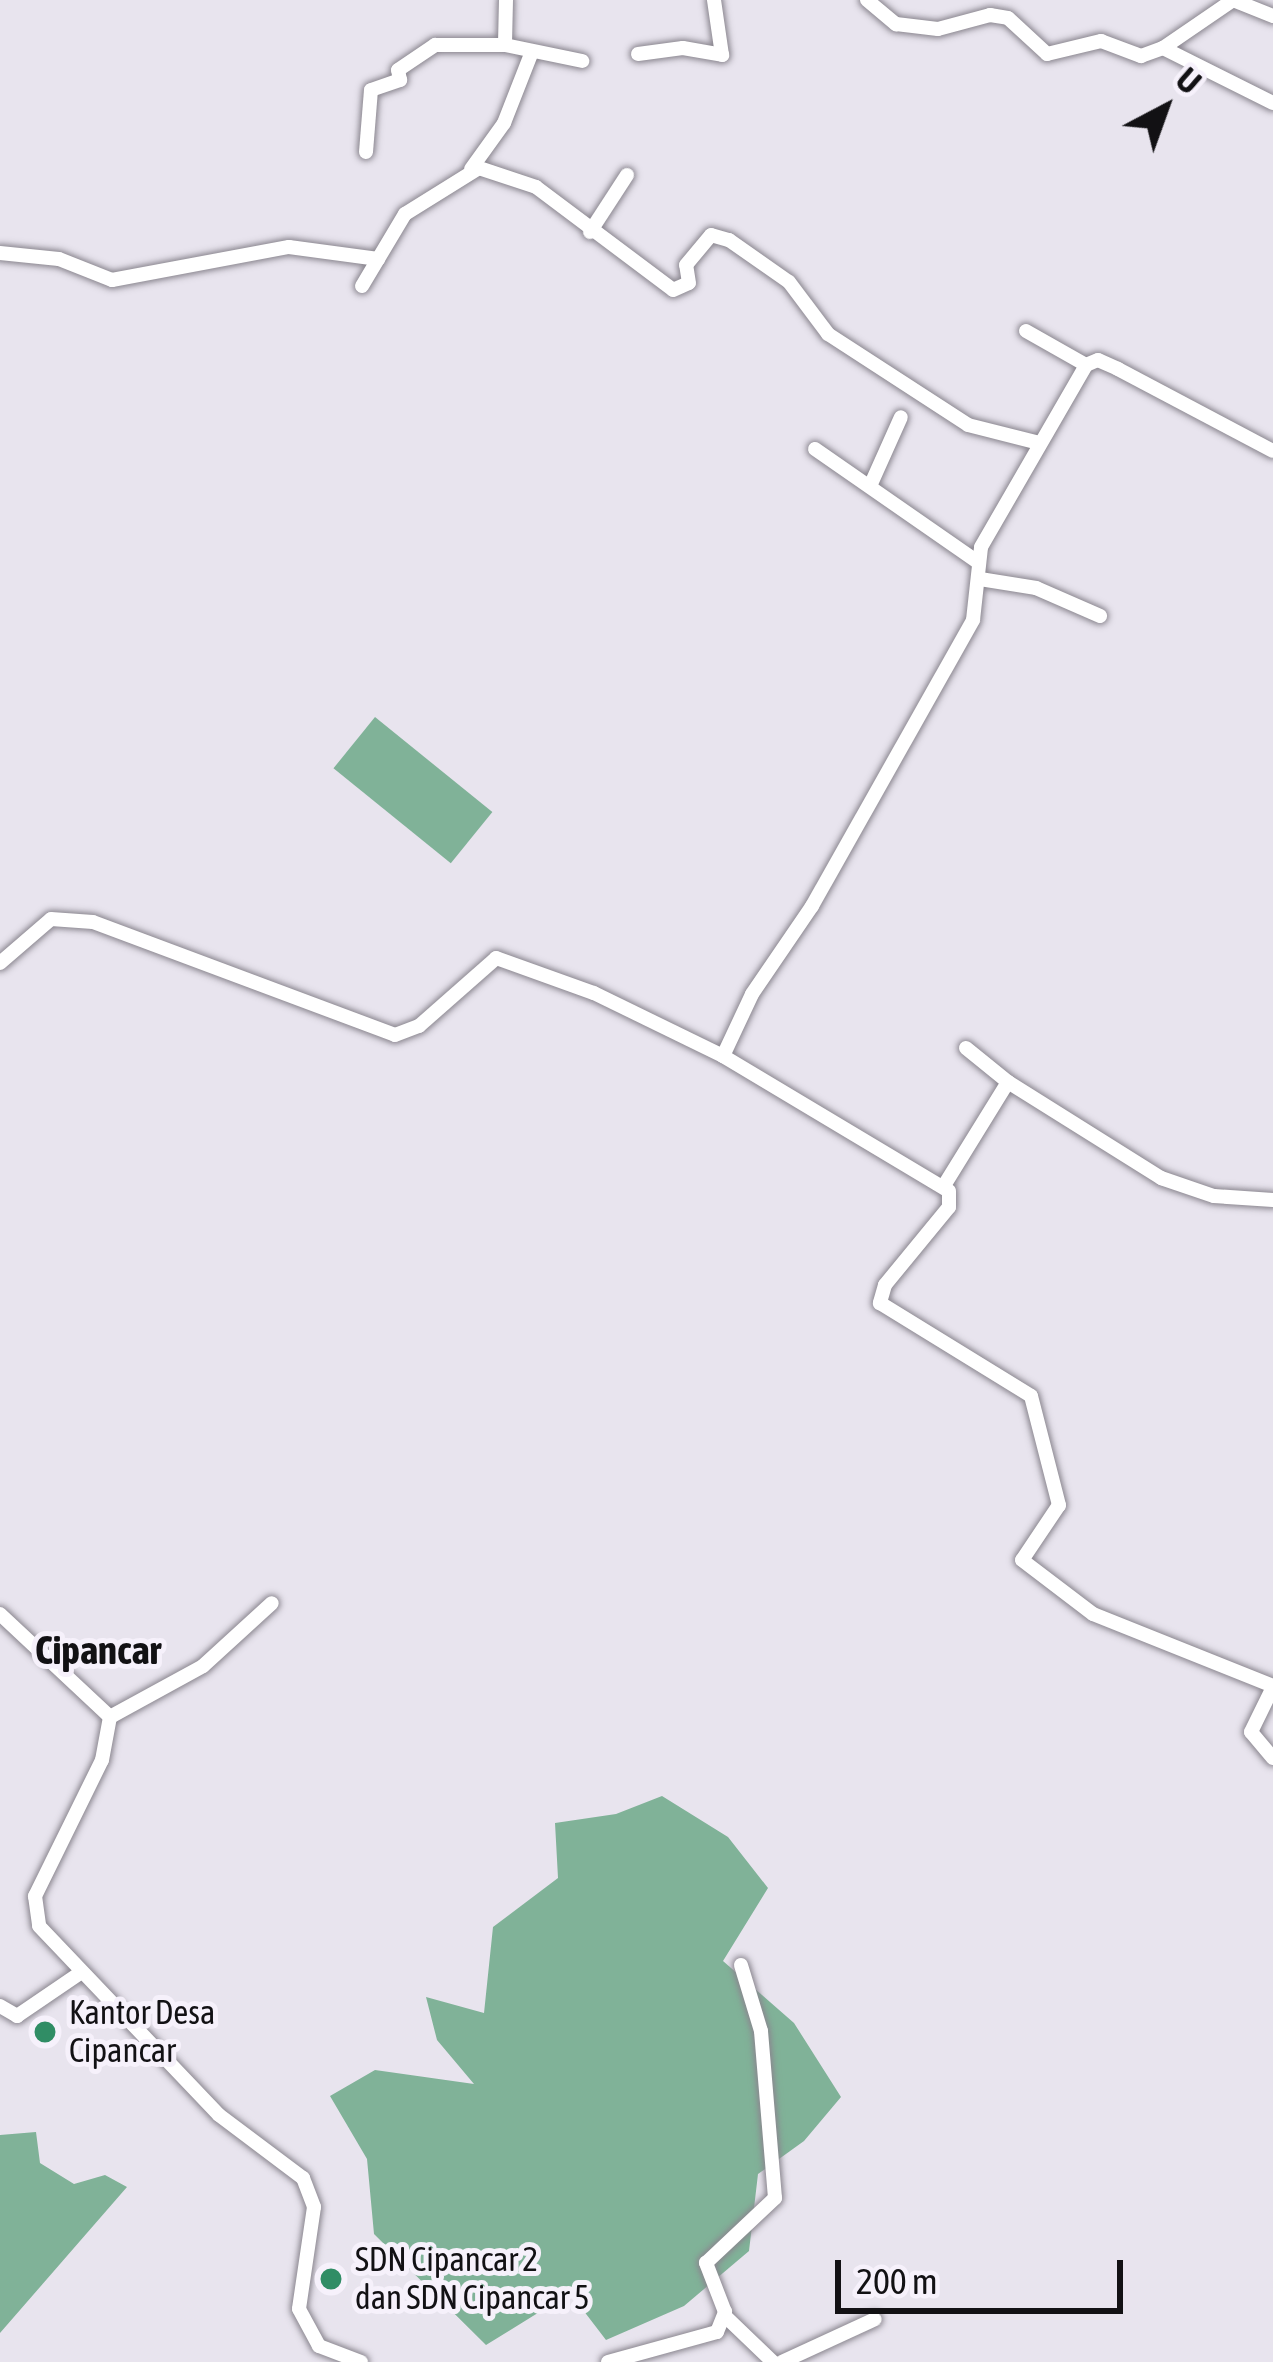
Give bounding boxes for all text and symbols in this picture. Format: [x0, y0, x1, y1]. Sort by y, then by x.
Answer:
north arrow [1105, 48, 1225, 168]
text: U [1169, 60, 1208, 102]
district label: Cipancar [35, 1627, 161, 1673]
place label: Kantor Desa Cipancar [69, 1993, 215, 2071]
marker: Kantor Desa Cipancar [32, 2019, 58, 2045]
scale bar [841, 2236, 1129, 2310]
place label: SDN Cipancar 2 dan SDN Cipancar 5 [355, 2240, 590, 2318]
text: 200 m [856, 2260, 938, 2302]
marker: SDN Cipancar 2 dan SDN Cipancar 5 [318, 2266, 344, 2292]

